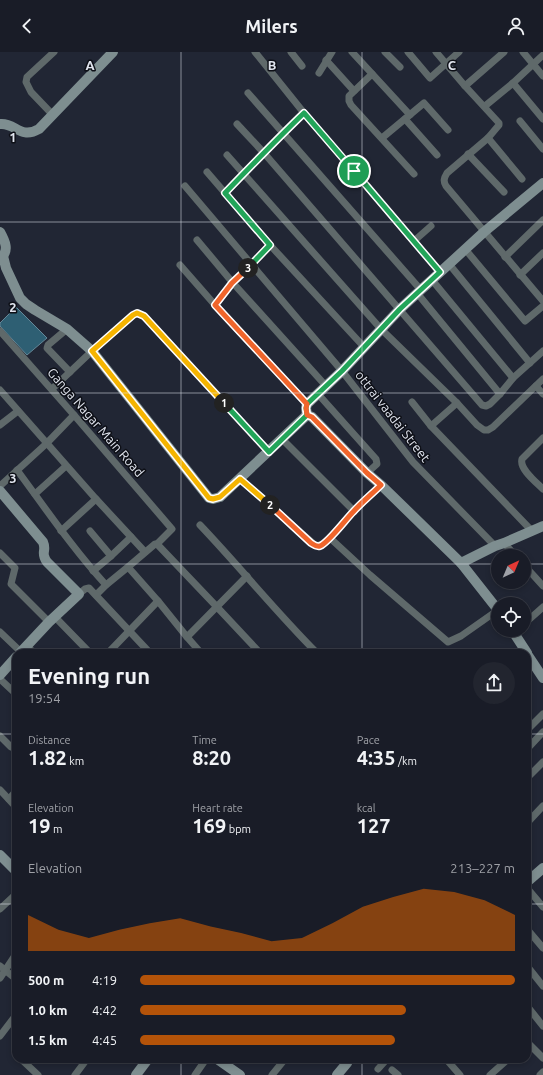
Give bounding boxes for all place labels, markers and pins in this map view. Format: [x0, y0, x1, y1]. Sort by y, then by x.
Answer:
pin [337, 154, 371, 188]
pin: 3 [238, 258, 258, 278]
pin: 1 [214, 393, 234, 413]
pin: 2 [260, 495, 280, 515]

